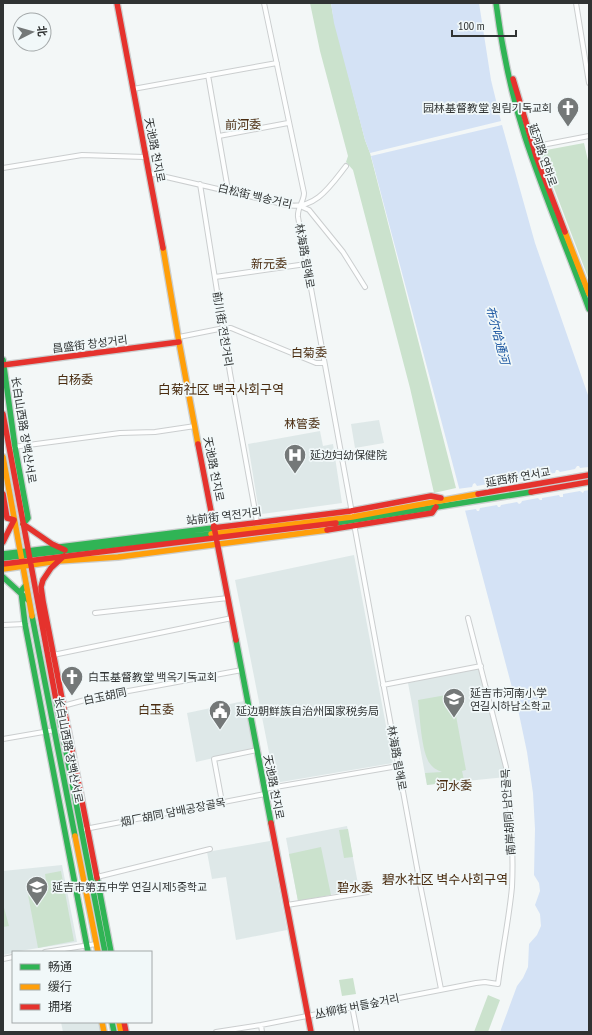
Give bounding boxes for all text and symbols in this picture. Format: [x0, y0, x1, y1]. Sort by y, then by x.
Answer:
north arrow [12, 12, 52, 52]
scale bar [452, 12, 516, 38]
text: 100 m [458, 18, 485, 33]
text: 北 [34, 25, 49, 37]
church icon: 园林基督教堂 원림기독교회 [555, 95, 581, 128]
place label: 园林基督教堂 원림기독교회 [423, 101, 552, 115]
street label: 天池路 천지로 [142, 116, 168, 184]
district label: 前河委 [225, 117, 261, 132]
street label: 延河路 연하로 [526, 122, 560, 188]
street label: 白松街 백송거리 [216, 181, 294, 211]
street label: 林海路 림해로 [292, 222, 318, 290]
district label: 新元委 [251, 256, 287, 271]
street label: 前川街 전천거리 [210, 290, 236, 368]
water label: 布尔哈通河 [483, 304, 514, 368]
street label: 昌盛街 창성거리 [52, 332, 128, 356]
district label: 白菊委 [291, 345, 327, 360]
district label: 白杨委 [57, 372, 93, 387]
street label: 长白山西路 장백산서로 [9, 376, 39, 484]
district label: 白菊社区 백국사회구역 [158, 381, 284, 398]
district label: 林管委 [284, 416, 320, 431]
street label: 天池路 천지로 [201, 435, 227, 503]
hospital icon: 延边妇幼保健院 [282, 442, 308, 475]
place label: 延边妇幼保健院 [310, 448, 387, 462]
street label: 延西桥 연서교 [484, 464, 552, 490]
street label: 站前街 역전거리 [186, 504, 262, 528]
church icon: 白玉基督教堂 백옥기독교회 [59, 664, 85, 697]
place label: 白玉基督教堂 백옥기독교회 [88, 670, 217, 684]
street label: 白玉胡同 [82, 685, 128, 707]
school or university icon: 延吉市河南小学 연길시하남소학교 [441, 686, 467, 719]
place label: 延吉市河南小学 연길시하남소학교 [470, 686, 551, 713]
street label: 长白山西路 장백산서로 [52, 696, 86, 804]
public building icon: 延边朝鲜族自治州国家税务局 [207, 698, 233, 731]
district label: 白玉委 [138, 702, 174, 717]
place label: 延边朝鲜族自治州国家税务局 [236, 704, 379, 718]
street label: 林海路 림해로 [384, 724, 410, 792]
street label: 天池路 천지로 [261, 753, 287, 821]
street label: 南岸胡同 남안골목 [498, 768, 518, 856]
district label: 河水委 [436, 778, 472, 793]
street label: 烟厂胡同 담배공장골목 [119, 795, 227, 829]
district label: 碧水社区 벽수사회구역 [382, 871, 508, 888]
school or university icon: 延吉市第五中学 연길시제5중학교 [24, 874, 50, 907]
place label: 延吉市第五中学 연길시제5중학교 [52, 880, 207, 894]
district label: 碧水委 [337, 880, 373, 895]
legend [12, 951, 152, 1023]
text: 畅通 [48, 959, 72, 974]
text: 缓行 [48, 979, 72, 994]
street label: 丛柳街 버들숲거리 [313, 991, 401, 1021]
text: 拥堵 [48, 999, 72, 1014]

